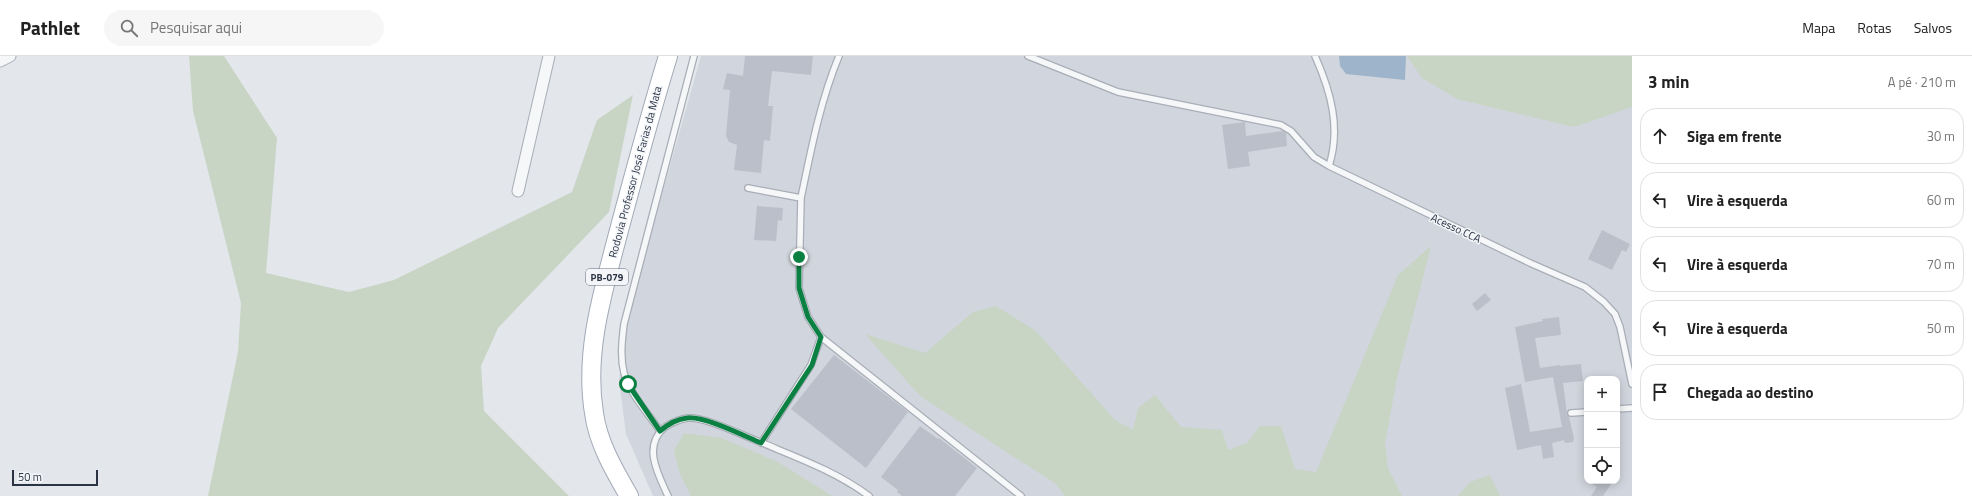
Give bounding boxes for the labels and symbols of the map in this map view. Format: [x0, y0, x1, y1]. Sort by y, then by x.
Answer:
street label: Rodovia Professor José Farias da Mata [604, 84, 666, 260]
street label: Acesso CCA [1428, 209, 1484, 247]
route end [790, 248, 808, 266]
road number: PB-079 [586, 269, 628, 285]
route start [619, 375, 637, 393]
scale bar [12, 468, 98, 487]

